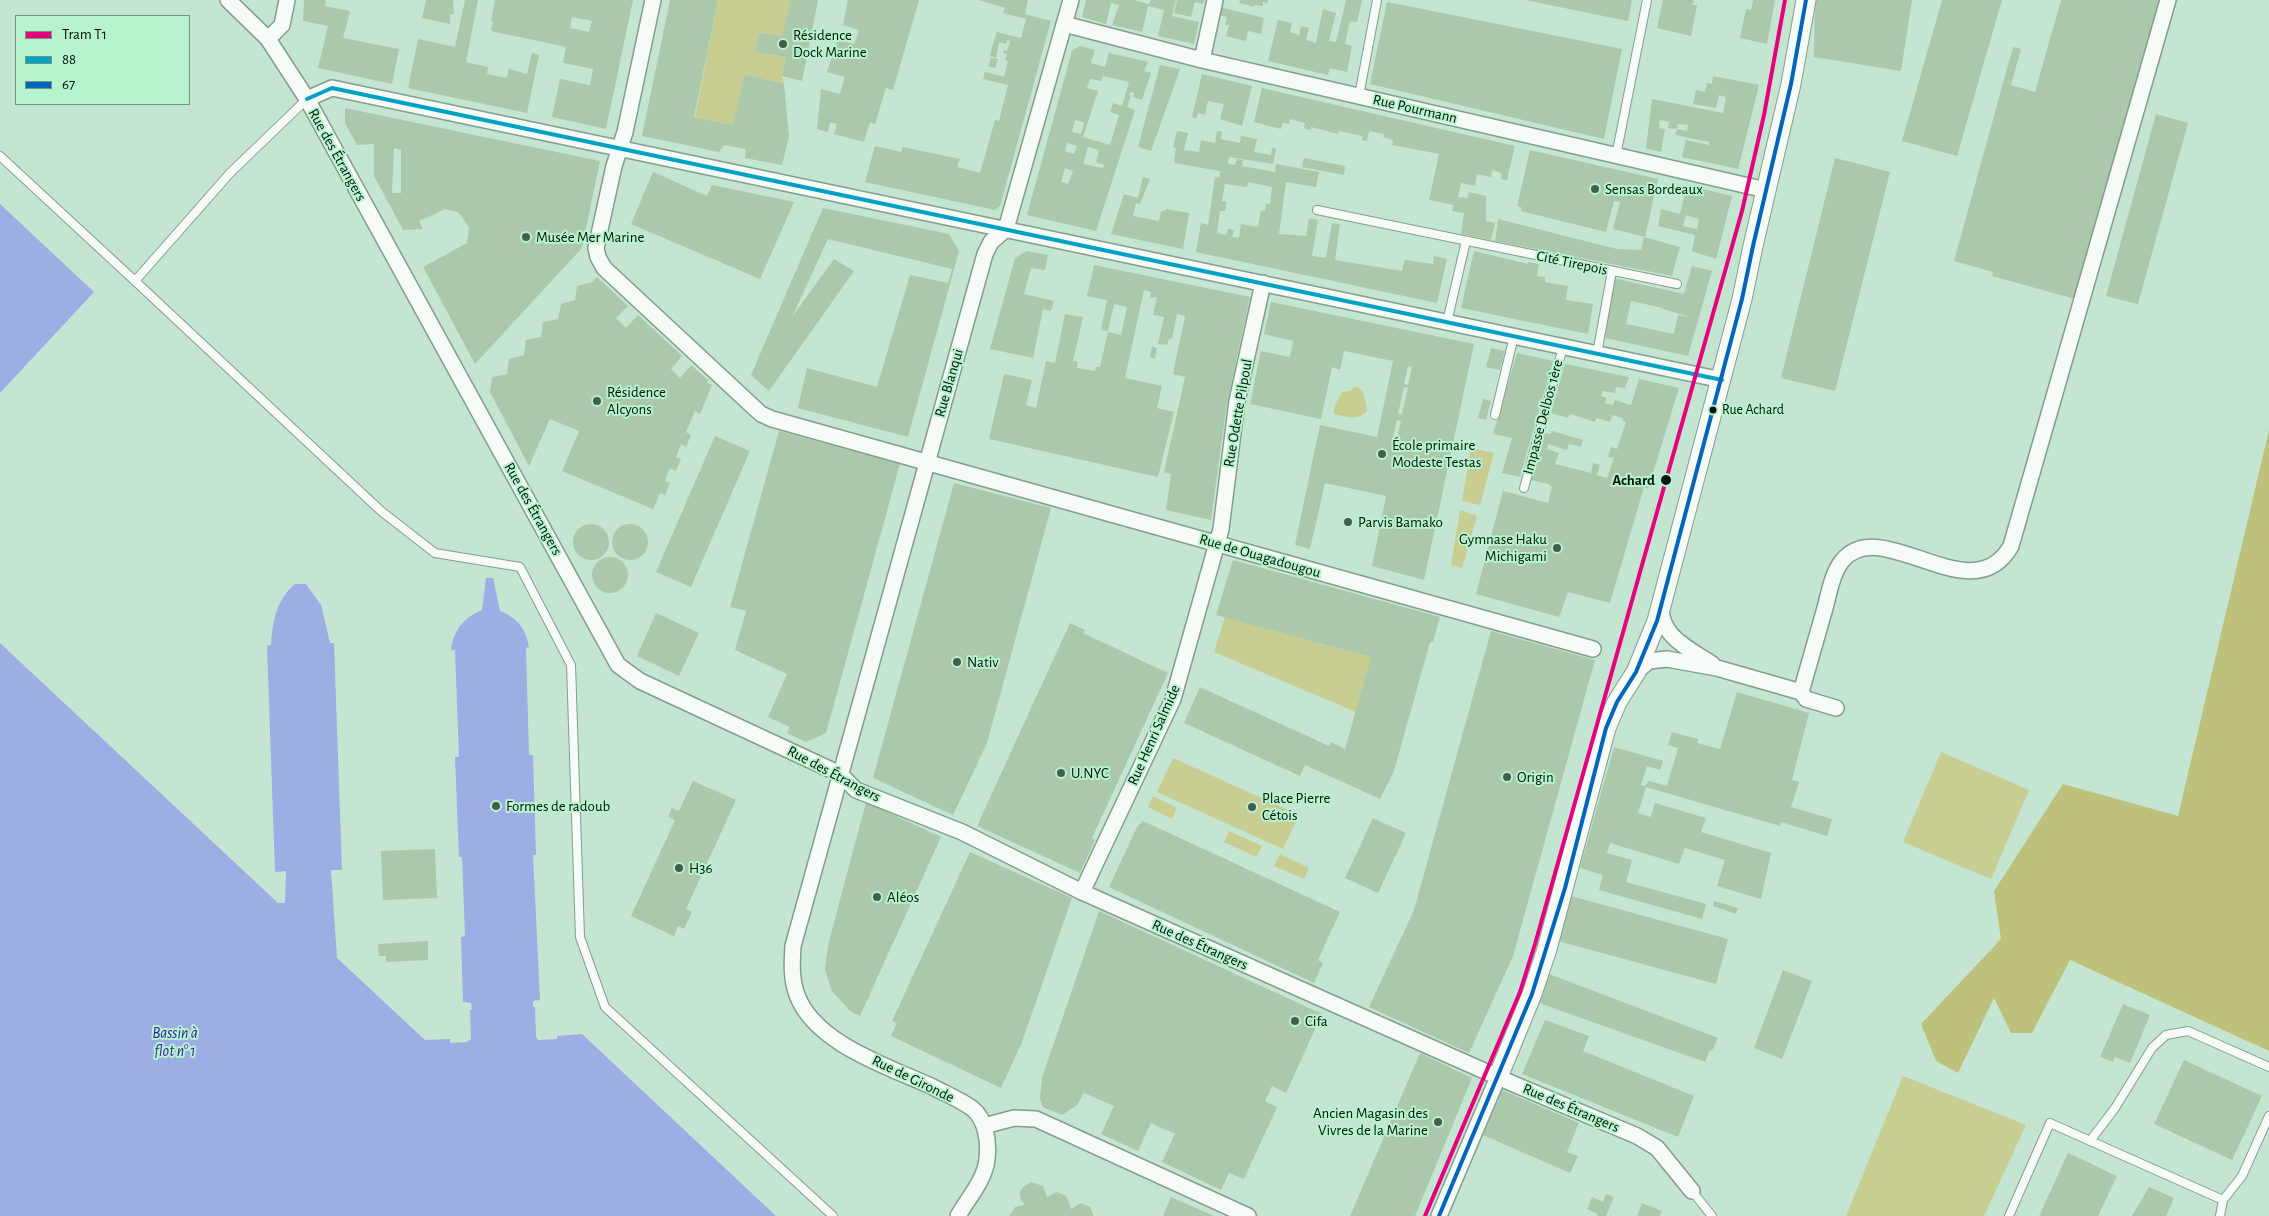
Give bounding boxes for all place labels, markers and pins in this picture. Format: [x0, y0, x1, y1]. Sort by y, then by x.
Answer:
place label: Résidence Dock Marine [793, 26, 867, 61]
marker: Résidence Dock Marine [777, 38, 789, 50]
place label: Sensas Bordeaux [1605, 180, 1703, 198]
marker: Sensas Bordeaux [1589, 183, 1601, 195]
place label: Musée Mer Marine [536, 228, 644, 246]
marker: Musée Mer Marine [520, 231, 532, 243]
place label: Résidence Alcyons [607, 383, 666, 418]
marker: Résidence Alcyons [591, 395, 603, 407]
place label: Rue Achard [1722, 402, 1784, 418]
marker: Rue Achard [1708, 405, 1718, 415]
place label: École primaire Modeste Testas [1392, 436, 1481, 471]
marker: École primaire Modeste Testas [1376, 448, 1388, 460]
place label: Achard [1612, 471, 1655, 489]
marker: Achard [1659, 473, 1673, 487]
place label: Parvis Bamako [1358, 513, 1443, 531]
marker: Parvis Bamako [1342, 516, 1354, 528]
place label: Gymnase Haku Michigami [1459, 530, 1547, 565]
marker: Gymnase Haku Michigami [1551, 542, 1563, 554]
place label: Nativ [967, 653, 999, 671]
marker: Nativ [951, 656, 963, 668]
place label: U.NYC [1071, 764, 1109, 782]
marker: U.NYC [1055, 767, 1067, 779]
place label: Origin [1517, 768, 1554, 786]
marker: Origin [1501, 771, 1513, 783]
place label: Place Pierre Cétois [1262, 789, 1331, 824]
place label: Formes de radoub [506, 797, 610, 815]
marker: Formes de radoub [490, 800, 502, 812]
marker: Place Pierre Cétois [1246, 801, 1258, 813]
place label: H36 [689, 859, 712, 877]
marker: H36 [673, 862, 685, 874]
place label: Aléos [887, 888, 919, 906]
marker: Aléos [871, 891, 883, 903]
place label: Cifa [1305, 1012, 1328, 1030]
marker: Cifa [1289, 1015, 1301, 1027]
place label: Ancien Magasin des Vivres de la Marine [1313, 1104, 1428, 1139]
marker: Ancien Magasin des Vivres de la Marine [1432, 1116, 1444, 1128]

